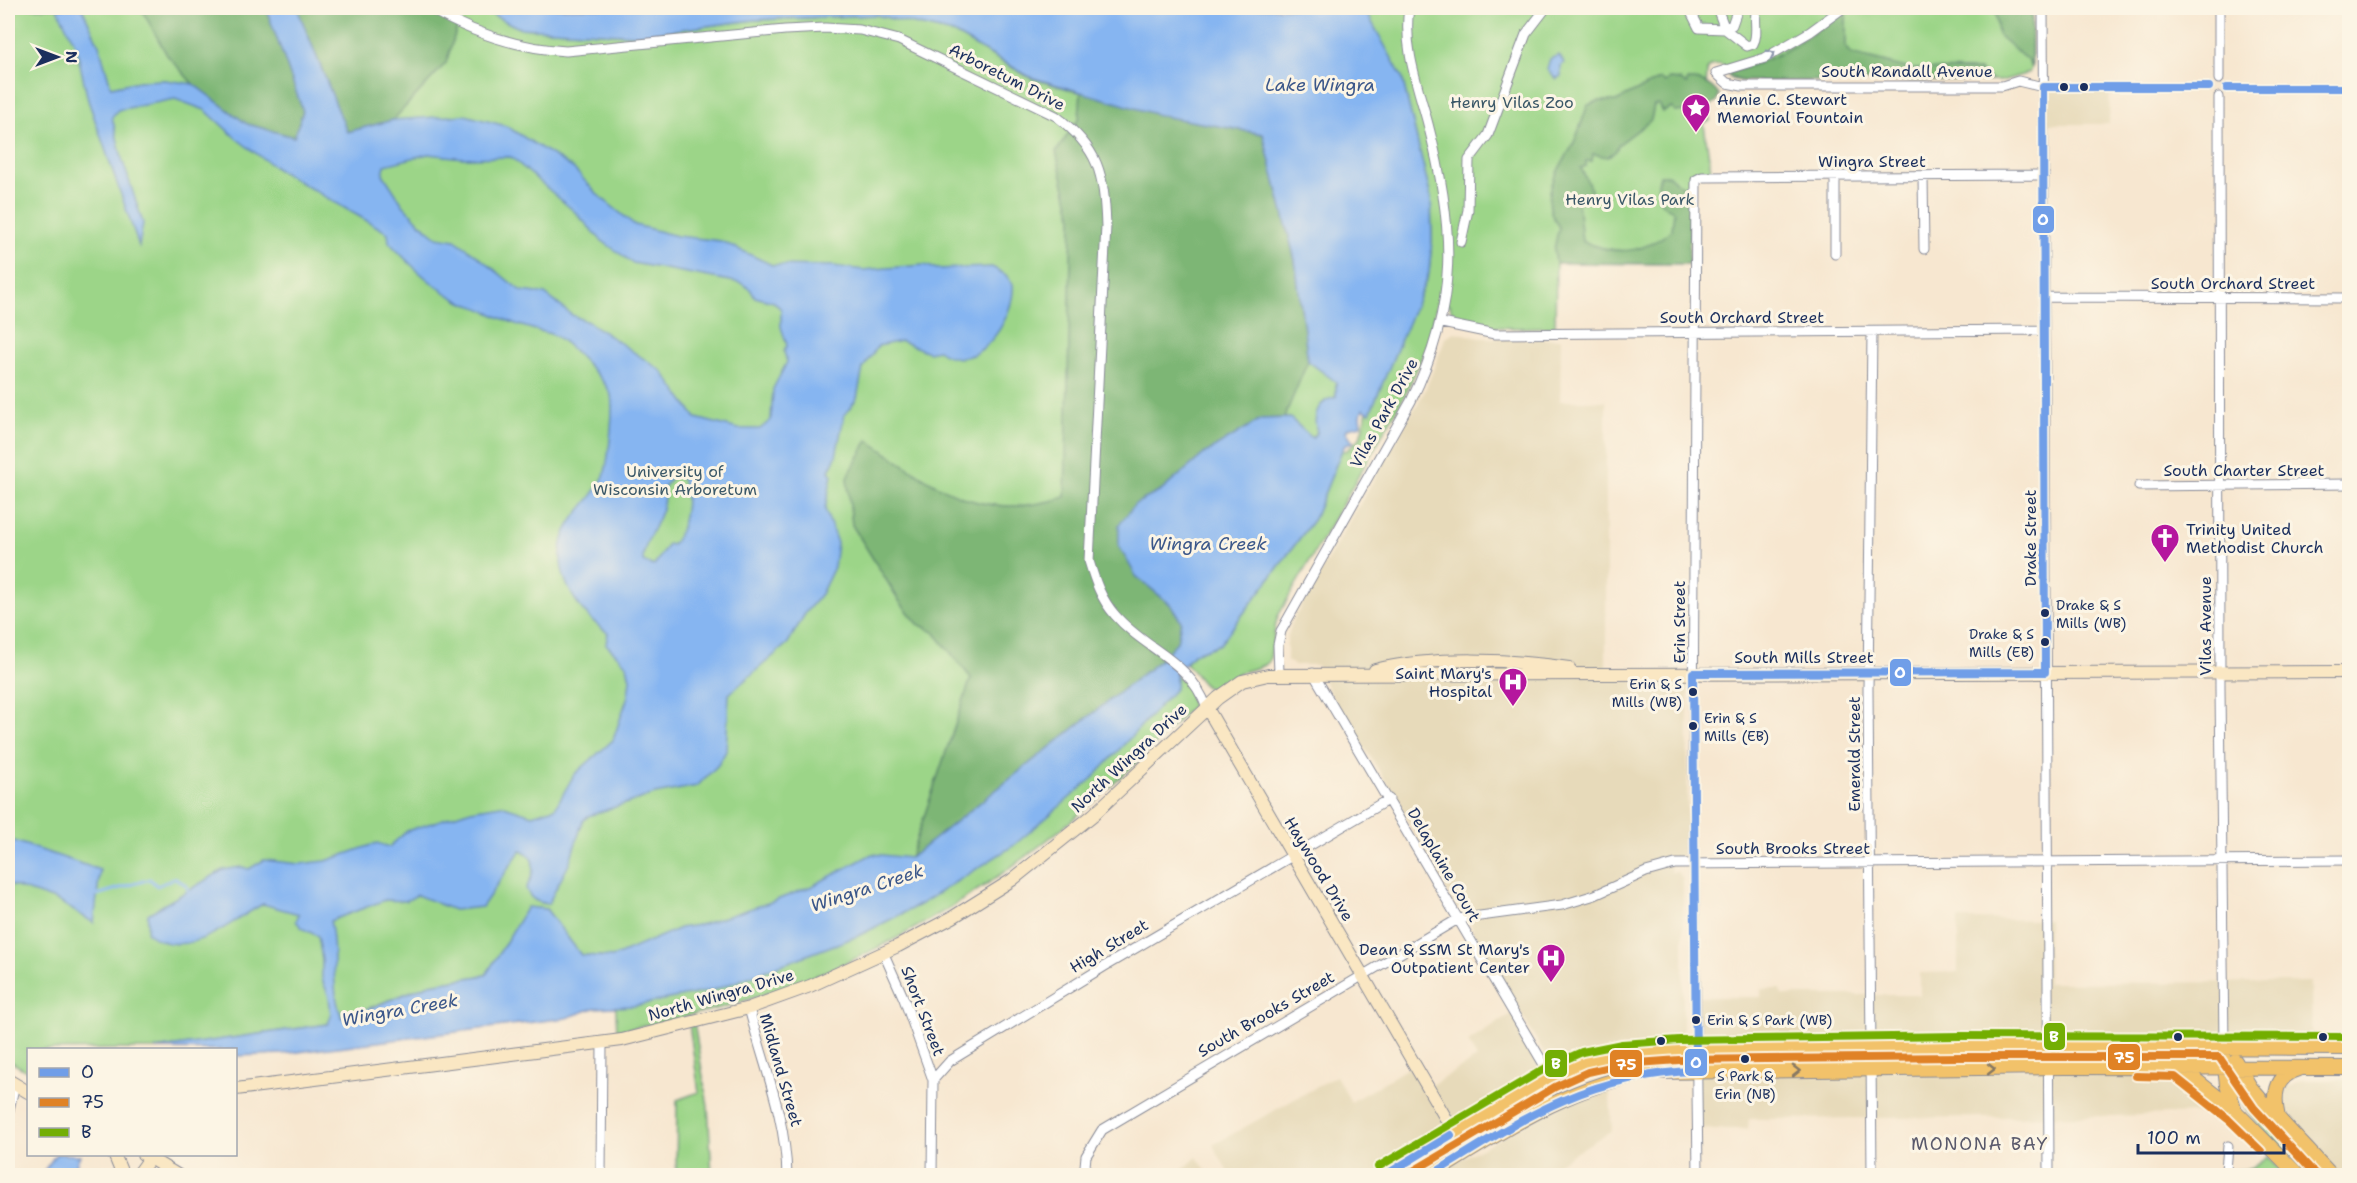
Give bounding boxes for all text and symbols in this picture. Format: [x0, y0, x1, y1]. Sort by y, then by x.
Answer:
north arrow [27, 27, 87, 87]
street label: Arboretum Drive [946, 39, 1068, 115]
one-way arrow [1764, 50, 1775, 62]
text: N [61, 51, 82, 63]
street label: South Randall Avenue [1821, 61, 1993, 82]
water label: Lake Wingra [1265, 73, 1375, 97]
unlabelled marker [2058, 81, 2070, 93]
unlabelled marker [2078, 81, 2090, 93]
place label: Annie C. Stewart Memorial Fountain [1717, 89, 1863, 128]
park label: Henry Vilas Zoo [1450, 92, 1574, 113]
place icon: Annie C. Stewart Memorial Fountain [1680, 92, 1712, 134]
street label: Wingra Street [1818, 151, 1926, 172]
park label: Henry Vilas Park [1565, 189, 1695, 210]
line badge: O [2032, 205, 2055, 234]
text: O [2037, 209, 2049, 230]
street label: South Orchard Street [2151, 273, 2315, 294]
street label: South Orchard Street [1660, 307, 1824, 328]
street label: Vilas Park Drive [1345, 354, 1423, 472]
street label: South Charter Street [2163, 460, 2325, 481]
park label: University of Wisconsin Arboretum [593, 461, 757, 500]
street label: Drake Street [2020, 489, 2041, 587]
place label: Trinity United Methodist Church [2186, 519, 2324, 558]
church icon: Trinity United Methodist Church [2149, 522, 2181, 564]
water label: Wingra Creek [1149, 532, 1268, 556]
street label: Vilas Avenue [2195, 576, 2216, 676]
street label: Erin Street [1669, 580, 1690, 664]
place label: Drake & S Mills (WB) [2056, 596, 2126, 632]
marker: Drake & S Mills (WB) [2039, 607, 2051, 619]
place label: Drake & S Mills (EB) [1969, 625, 2034, 661]
marker: Drake & S Mills (EB) [2039, 636, 2051, 648]
street label: South Mills Street [1734, 647, 1874, 668]
line badge: O [1889, 658, 1912, 687]
text: O [1894, 662, 1906, 683]
place label: Saint Mary's Hospital [1395, 663, 1492, 702]
hospital icon: Saint Mary's Hospital [1497, 666, 1529, 708]
place label: Erin & S Mills (WB) [1612, 675, 1682, 711]
marker: Erin & S Mills (WB) [1687, 686, 1699, 698]
street label: Emerald Street [1844, 696, 1865, 812]
street label: North Wingra Drive [1067, 699, 1191, 817]
place label: Erin & S Mills (EB) [1704, 709, 1769, 745]
marker: Erin & S Mills (EB) [1687, 720, 1699, 732]
street label: Delaplaine Court [1403, 804, 1485, 926]
street label: Haywood Drive [1280, 813, 1358, 925]
street label: South Brooks Street [1716, 838, 1870, 859]
water label: Wingra Creek [807, 858, 927, 918]
street label: High Street [1066, 914, 1152, 978]
place label: Dean & SSM St Mary's Outpatient Center [1359, 939, 1530, 978]
hospital icon: Dean & SSM St Mary's Outpatient Center [1535, 942, 1567, 984]
street label: Short Street [896, 963, 950, 1059]
street label: North Wingra Drive [646, 964, 796, 1026]
street label: South Brooks Street [1194, 966, 1338, 1062]
water label: Wingra Creek [340, 988, 461, 1032]
street label: Midland Street [755, 1011, 807, 1129]
place label: Erin & S Park (WB) [1707, 1011, 1832, 1029]
marker: Erin & S Park (WB) [1690, 1014, 1702, 1026]
line badge: B [2043, 1022, 2066, 1051]
text: B [2049, 1026, 2059, 1047]
unlabelled marker [2172, 1031, 2184, 1043]
unlabelled marker [2317, 1031, 2329, 1043]
unlabelled marker [1655, 1035, 1667, 1047]
line badge: 75 [2107, 1043, 2141, 1071]
text: 75 [2114, 1047, 2134, 1068]
legend [27, 1048, 237, 1156]
line badge: O [1684, 1048, 1708, 1077]
line badge: B [1544, 1049, 1568, 1078]
line badge: 75 [1609, 1049, 1643, 1078]
text: O [1690, 1052, 1702, 1073]
text: B [1551, 1053, 1561, 1074]
marker: S Park & Erin (NB) [1739, 1053, 1751, 1065]
text: 75 [1616, 1054, 1636, 1075]
text: O [81, 1060, 94, 1084]
one-way arrow [1987, 1063, 1996, 1075]
one-way arrow [1792, 1065, 1801, 1077]
place label: S Park & Erin (NB) [1714, 1067, 1776, 1103]
text: 75 [81, 1090, 104, 1114]
scale bar [2138, 1117, 2284, 1155]
text: B [81, 1120, 92, 1144]
text: 100 m [2147, 1126, 2201, 1150]
district label: MONONA BAY [1911, 1132, 2049, 1156]

